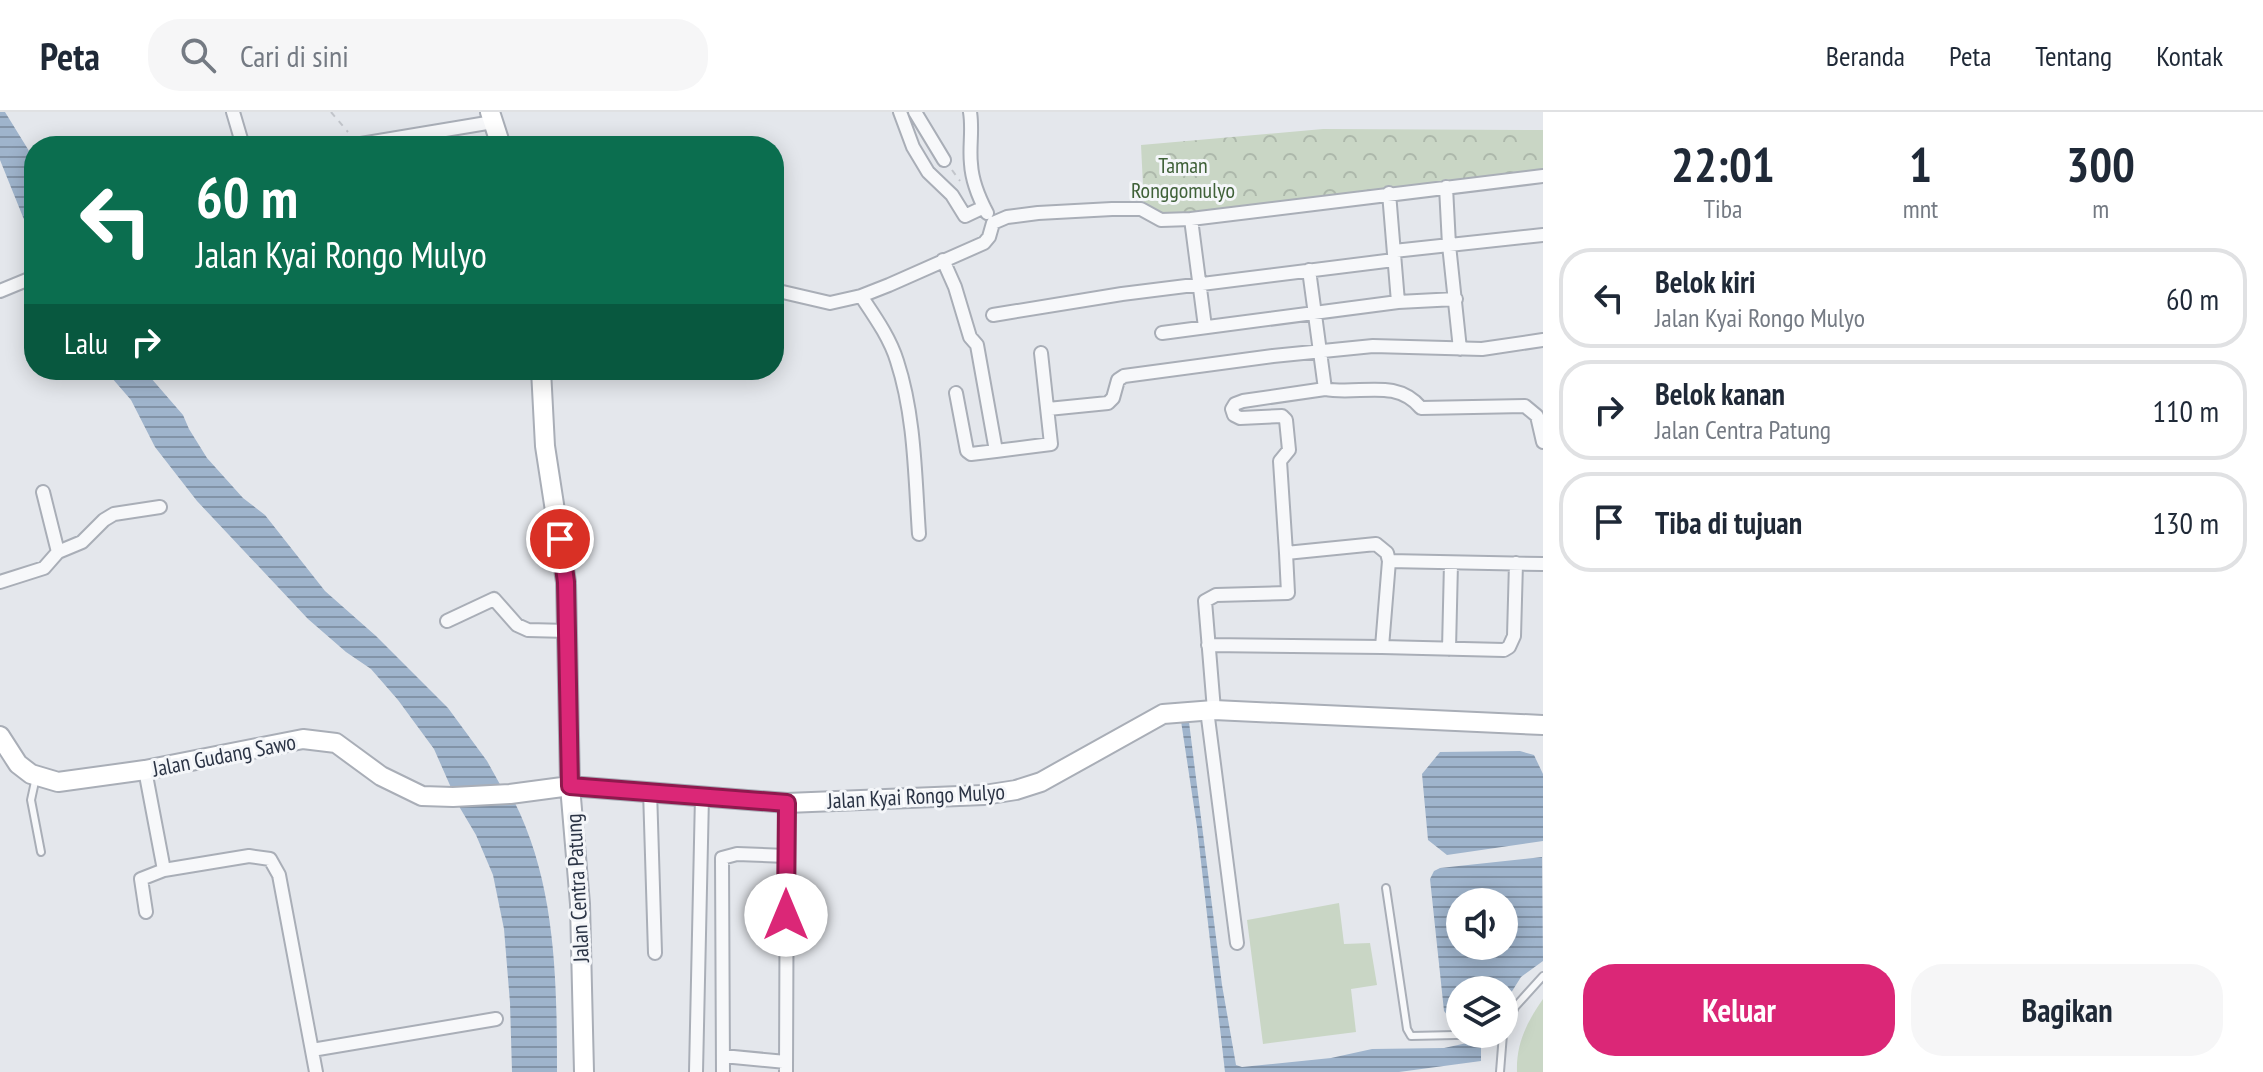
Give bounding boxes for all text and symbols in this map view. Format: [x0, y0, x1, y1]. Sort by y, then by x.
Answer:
search box [148, 19, 708, 91]
text: Peta [40, 31, 100, 80]
icon: search [176, 33, 220, 77]
text: Cari di sini [240, 36, 349, 75]
text: Beranda [1826, 37, 1905, 74]
text: Peta [1949, 37, 1991, 74]
text: Tentang [2035, 37, 2112, 74]
text: Kontak [2156, 37, 2223, 74]
text: 22:01 [1671, 133, 1775, 195]
text: 1 [1909, 133, 1932, 195]
text: 300 [2066, 133, 2135, 195]
park label: Taman Ronggomulyo [1131, 151, 1235, 204]
text: 60 m [196, 161, 298, 233]
icon: left [64, 168, 168, 272]
text: Tiba [1703, 192, 1742, 225]
text: mnt [1903, 192, 1938, 225]
text: m [2092, 192, 2109, 225]
text: Jalan Kyai Rongo Mulyo [196, 231, 487, 278]
text: Belok kiri [1655, 262, 1756, 301]
icon: left [1587, 276, 1631, 320]
text: 60 m [2166, 279, 2219, 318]
text: Jalan Kyai Rongo Mulyo [1655, 301, 1865, 334]
icon: right [124, 320, 168, 364]
text: Lalu [64, 323, 108, 362]
text: Belok kanan [1655, 374, 1785, 413]
icon: right [1587, 388, 1631, 432]
text: 110 m [2153, 391, 2219, 430]
text: Jalan Centra Patung [1655, 413, 1831, 446]
icon: arrive [1587, 500, 1631, 544]
text: Tiba di tujuan [1655, 503, 1802, 542]
text: 130 m [2153, 503, 2219, 542]
pin [526, 505, 594, 573]
icon: arrive [538, 517, 582, 561]
street label: Jalan Gudang Sawo [149, 727, 298, 783]
street label: Jalan Kyai Rongo Mulyo [826, 777, 1005, 815]
street label: Jalan Centra Patung [559, 813, 595, 964]
position arrow [744, 873, 828, 957]
map controls [1446, 888, 1518, 1048]
button: sound [1446, 888, 1518, 960]
button: Keluar [1583, 964, 1895, 1056]
button: Bagikan [1911, 964, 2223, 1056]
button: layers [1446, 976, 1518, 1048]

